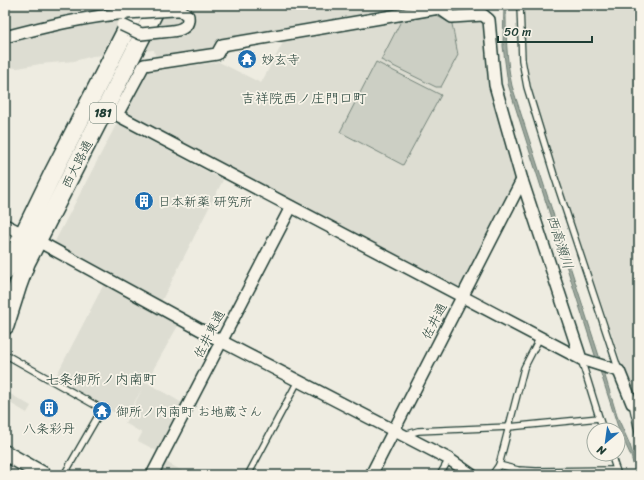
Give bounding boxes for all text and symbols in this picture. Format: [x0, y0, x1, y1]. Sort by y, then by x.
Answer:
scale bar [498, 18, 592, 44]
text: 50 m [504, 21, 531, 43]
temple icon: 妙玄寺 [236, 48, 258, 70]
place label: 妙玄寺 [261, 48, 300, 71]
district label: 吉祥院西ノ庄門口町 [241, 86, 367, 111]
road number: 181 [90, 103, 116, 123]
street label: 西大路通 [55, 136, 99, 192]
building icon: 日本新薬 研究所 [133, 190, 155, 212]
place label: 日本新薬 研究所 [158, 190, 252, 213]
water label: 西高瀬川 [539, 212, 581, 272]
street label: 佐井通 [415, 298, 453, 344]
street label: 佐井東通 [187, 306, 231, 362]
district label: 七条御所ノ内南町 [45, 367, 157, 392]
building icon: 八条彩丹 [38, 397, 60, 419]
temple icon: 御所ノ内南町 お地蔵さん [91, 400, 113, 422]
place label: 御所ノ内南町 お地蔵さん [116, 400, 262, 423]
place label: 八条彩丹 [23, 417, 75, 440]
north arrow [586, 422, 626, 462]
text: N [593, 440, 610, 461]

